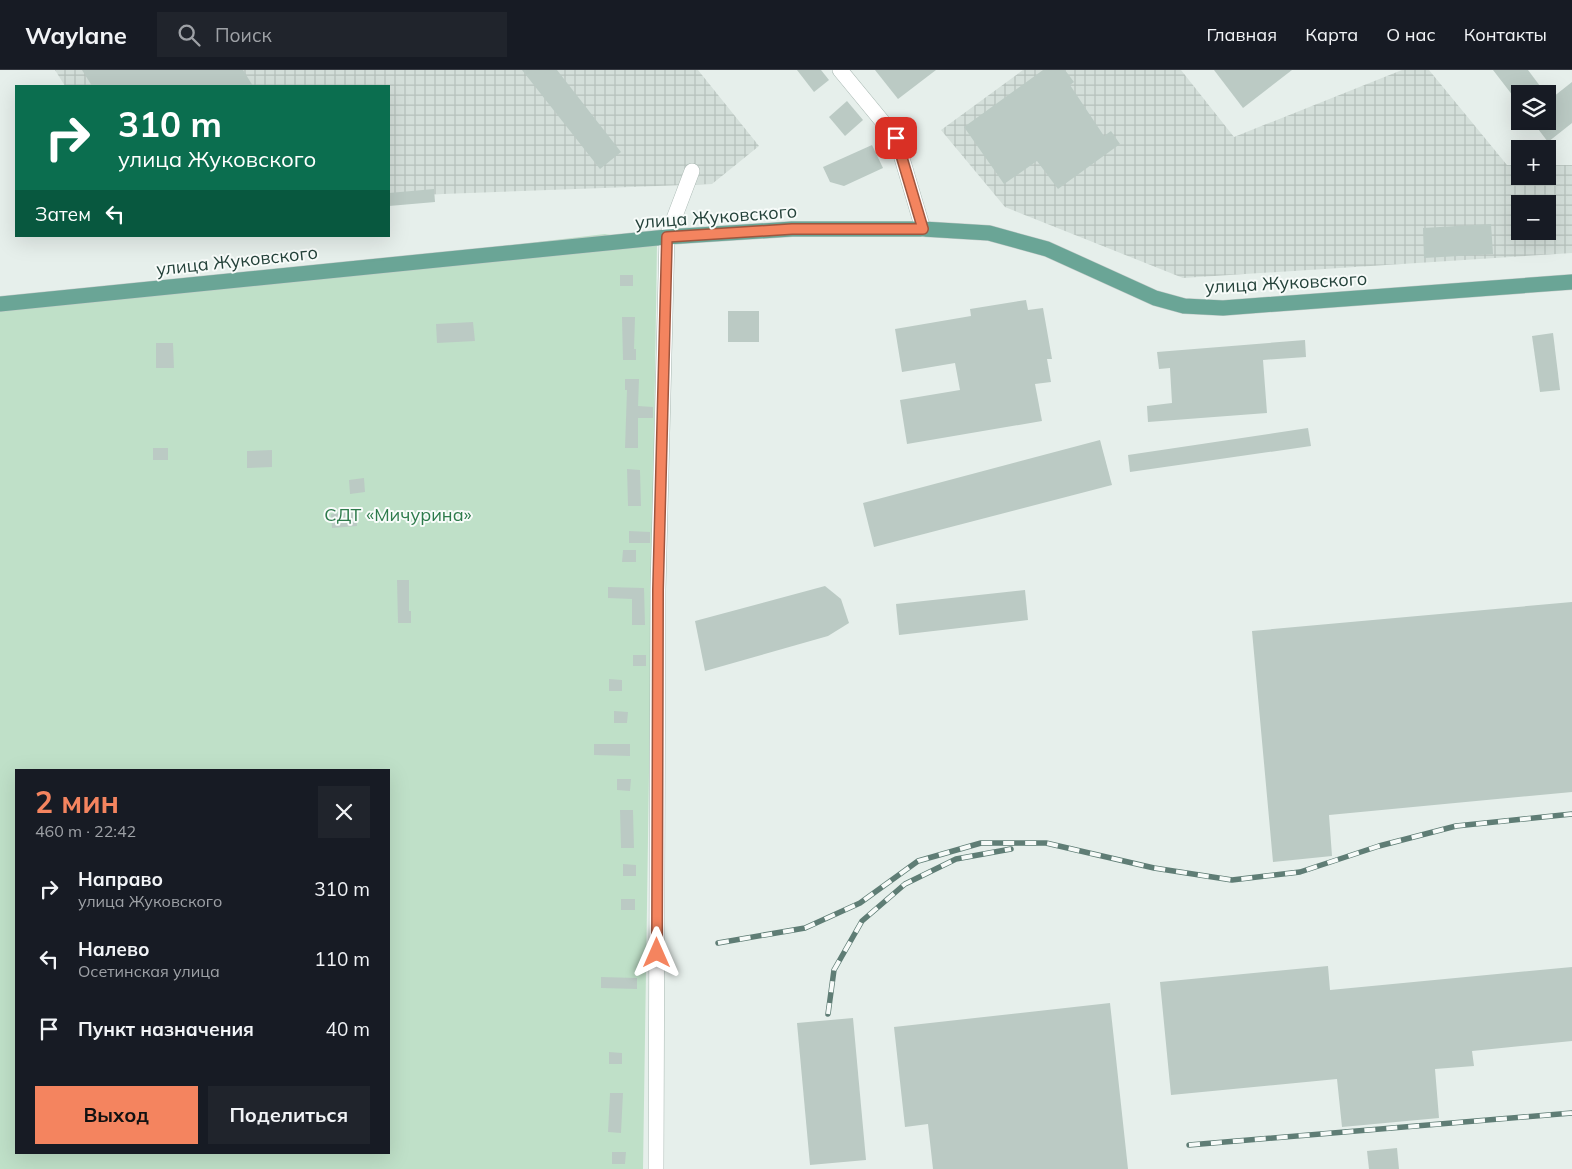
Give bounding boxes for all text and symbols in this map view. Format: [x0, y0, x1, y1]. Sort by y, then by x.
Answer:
search box [157, 12, 507, 57]
text: Waylane [25, 20, 127, 50]
icon: search [175, 21, 203, 49]
text: Поиск [215, 23, 272, 47]
text: Главная [1207, 23, 1277, 46]
text: Карта [1305, 23, 1358, 46]
text: О нас [1386, 23, 1436, 46]
text: Контакты [1464, 23, 1547, 46]
map controls [1511, 85, 1556, 240]
button: layers [1511, 85, 1556, 130]
text: 310 m [118, 102, 222, 146]
icon: right [35, 105, 100, 170]
pin [875, 117, 917, 159]
icon: arrive [882, 124, 910, 152]
button: + [1511, 140, 1556, 185]
text: улица Жуковского [118, 145, 316, 173]
button: − [1511, 195, 1556, 240]
street label: улица Жуковского [634, 199, 798, 234]
icon: left [101, 200, 129, 228]
text: Затем [35, 202, 91, 226]
street label: улица Жуковского [155, 241, 319, 280]
street label: улица Жуковского [1204, 267, 1368, 298]
park label: СДТ «Мичурина» [324, 503, 472, 526]
text: 2 мин [35, 783, 119, 821]
button: close [318, 786, 370, 838]
text: 460 m · 22:42 [35, 821, 136, 841]
text: Направо [78, 867, 163, 891]
icon: right [35, 875, 63, 903]
text: 310 m [314, 877, 370, 901]
text: улица Жуковского [78, 891, 222, 911]
position arrow [630, 926, 682, 978]
text: Налево [78, 937, 150, 961]
icon: left [35, 945, 63, 973]
text: 110 m [314, 947, 370, 971]
text: Осетинская улица [78, 961, 220, 981]
icon: arrive [35, 1015, 63, 1043]
text: Пункт назначения [78, 1017, 254, 1041]
text: 40 m [326, 1017, 370, 1041]
button: Выход [35, 1086, 198, 1144]
button: Поделиться [208, 1086, 370, 1144]

